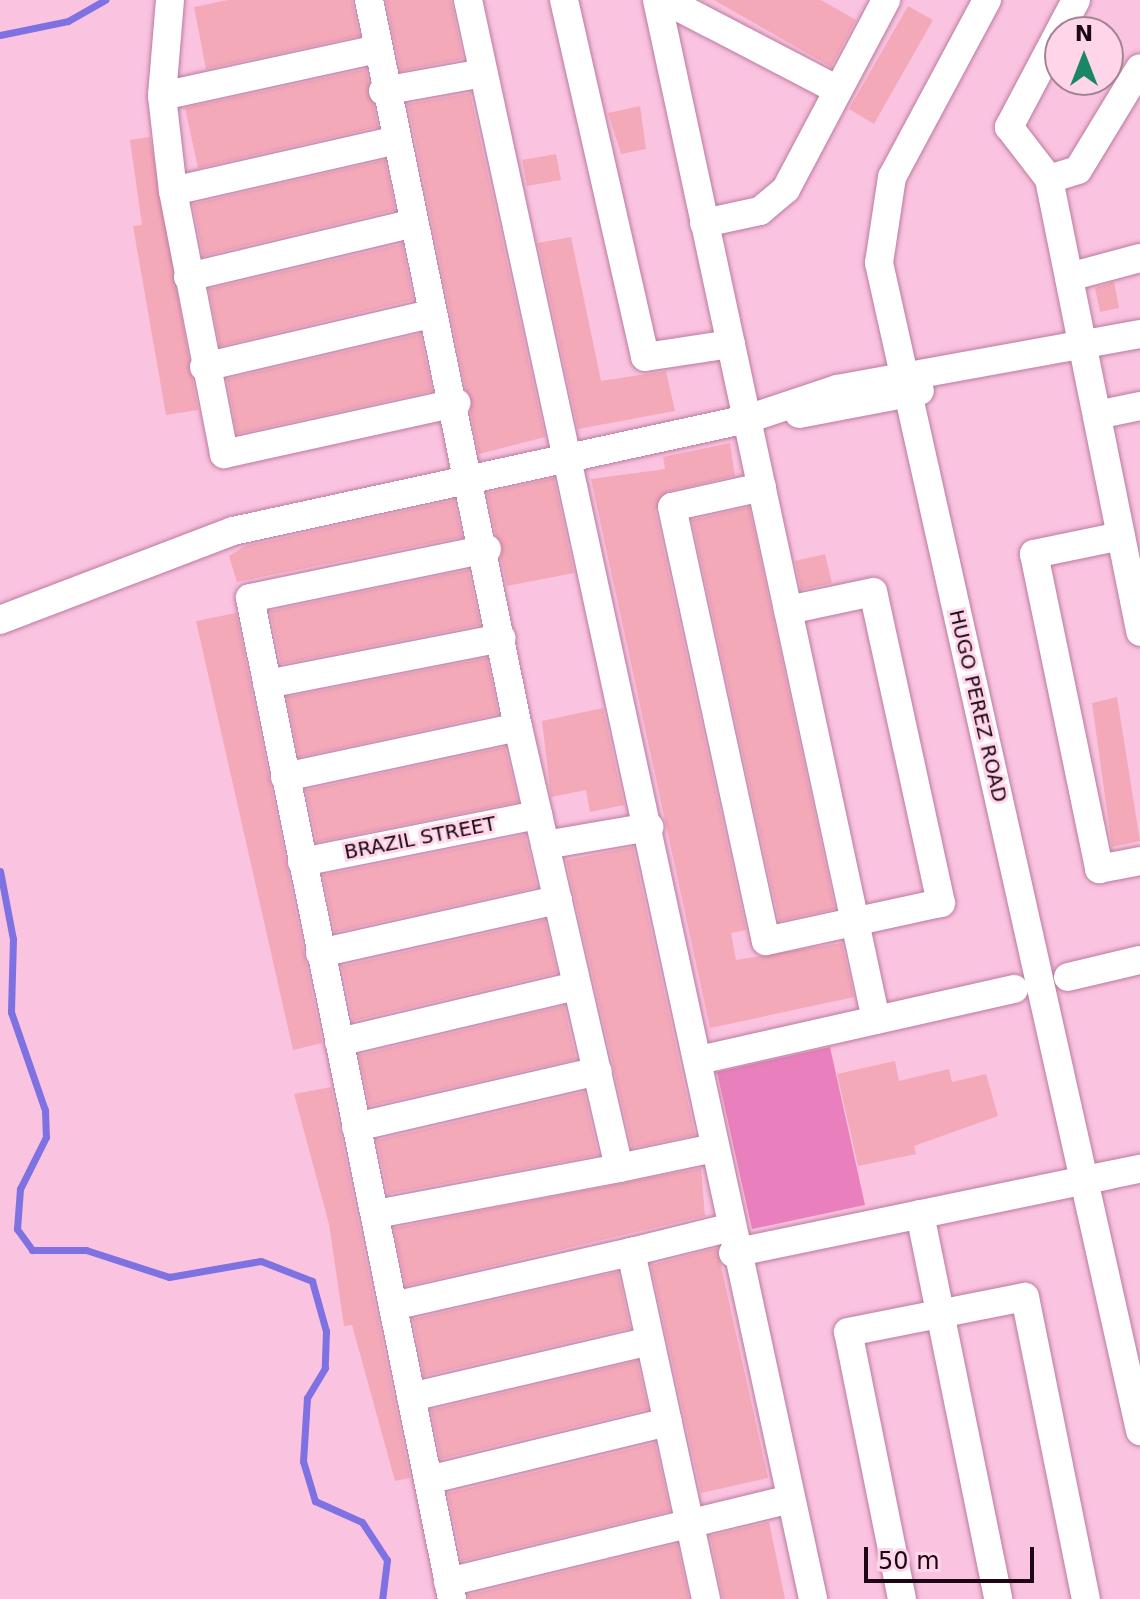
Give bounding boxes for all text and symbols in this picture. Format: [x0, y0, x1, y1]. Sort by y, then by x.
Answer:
north arrow [1044, 16, 1124, 96]
text: N [1075, 21, 1093, 46]
street label: HUGO PEREZ ROAD [944, 607, 1012, 805]
street label: BRAZIL STREET [342, 812, 498, 864]
scale bar [868, 1531, 1038, 1581]
text: 50 m [878, 1547, 940, 1575]

